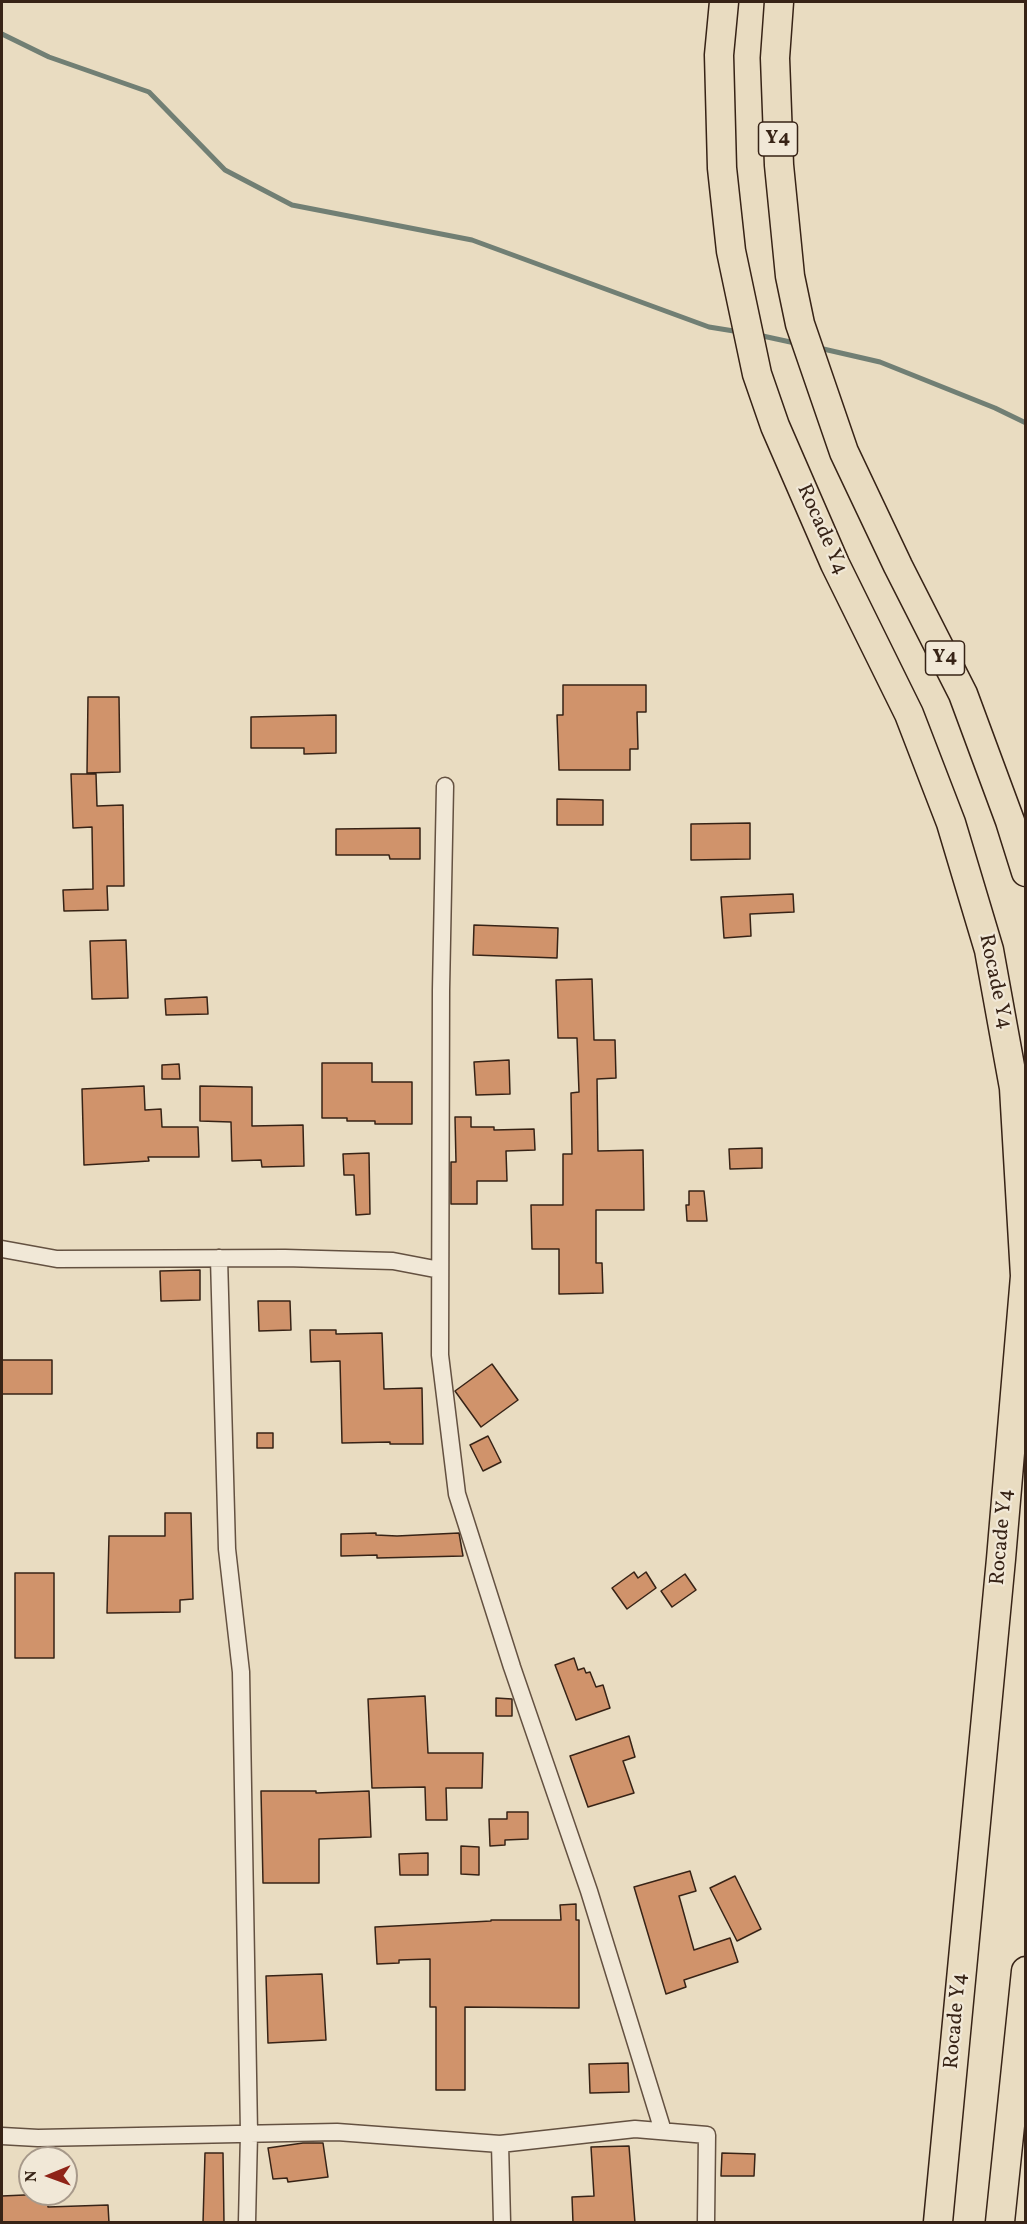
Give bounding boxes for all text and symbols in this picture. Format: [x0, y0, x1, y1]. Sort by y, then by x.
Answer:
road number: Y4 [758, 122, 798, 156]
street label: Rocade Y4 [790, 481, 852, 579]
road number: Y4 [926, 641, 964, 675]
street label: Rocade Y4 [972, 932, 1016, 1032]
street label: Rocade Y4 [986, 1488, 1020, 1586]
street label: Rocade Y4 [940, 1972, 974, 2070]
north arrow [18, 2146, 78, 2206]
text: N [21, 2170, 43, 2182]

